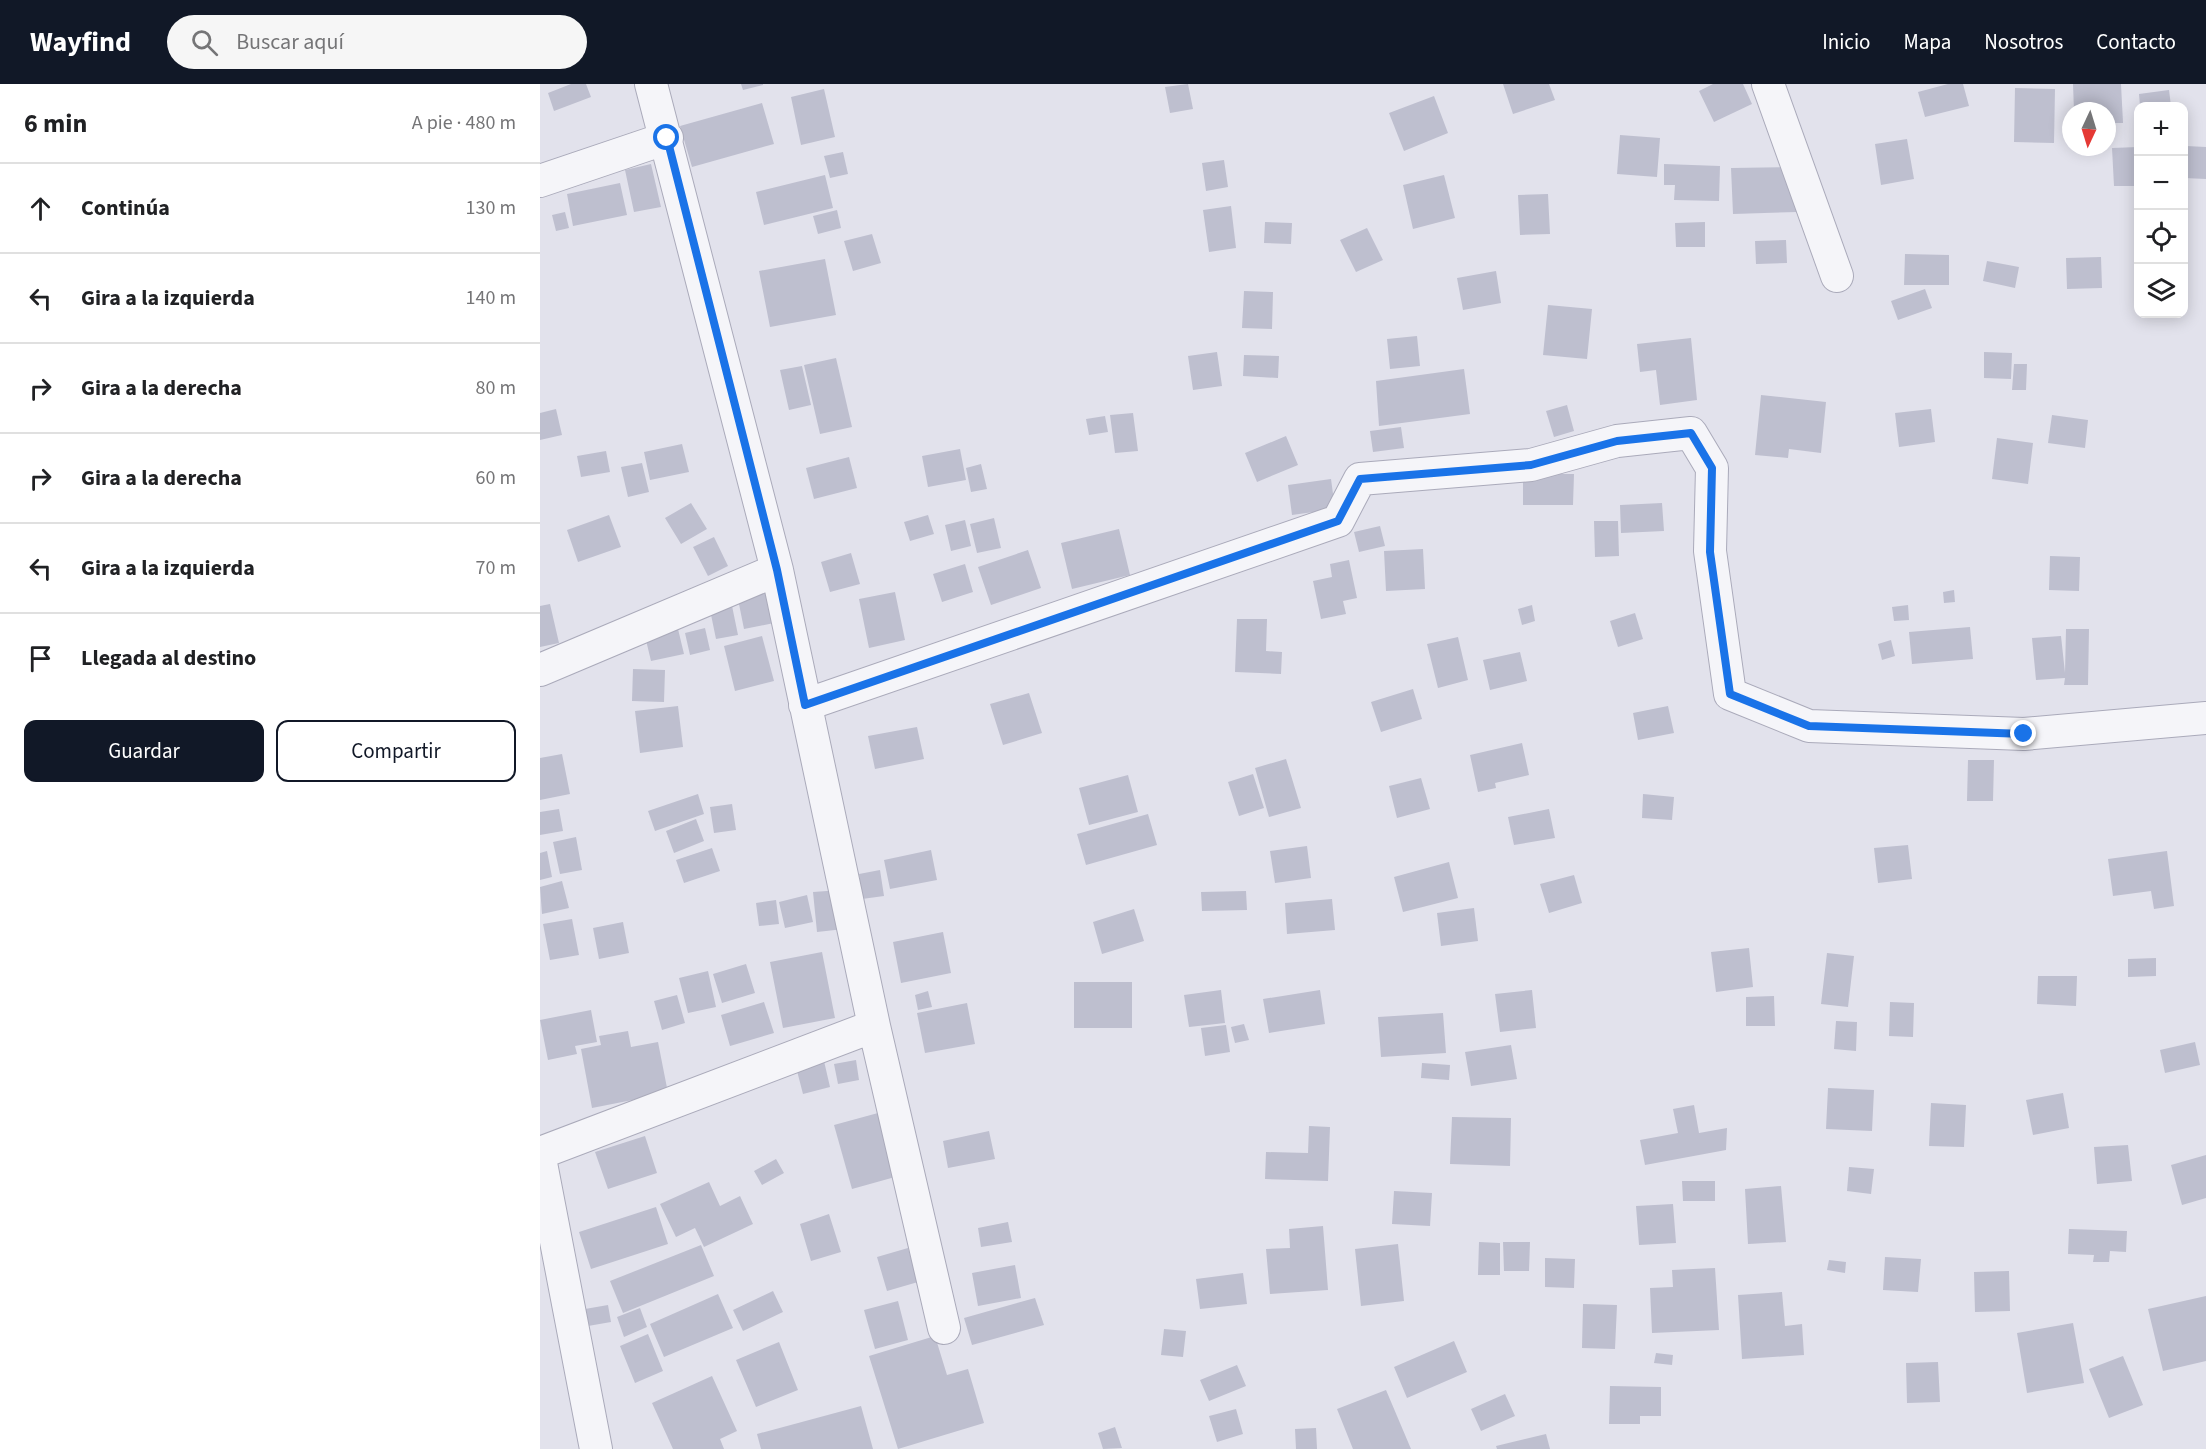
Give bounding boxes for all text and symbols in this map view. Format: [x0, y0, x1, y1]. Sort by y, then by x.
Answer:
search box [167, 15, 587, 69]
text: Wayfind [30, 22, 131, 62]
icon: search [188, 26, 221, 59]
text: Buscar aquí [236, 26, 344, 58]
text: Inicio [1822, 27, 1870, 57]
text: Mapa [1903, 27, 1951, 57]
text: Nosotros [1984, 27, 2063, 57]
text: Contacto [2096, 27, 2176, 57]
north arrow [2062, 102, 2116, 156]
map controls [2134, 102, 2188, 318]
button: + [2134, 102, 2188, 156]
text: 6 min [24, 105, 87, 142]
text: A pie · 480 m [412, 109, 516, 137]
route start [653, 124, 679, 150]
button: − [2134, 156, 2188, 210]
icon: ahead [24, 192, 57, 225]
text: Continúa [81, 192, 170, 224]
text: 130 m [466, 194, 516, 222]
button: locate [2134, 210, 2188, 264]
button: layers [2134, 264, 2188, 318]
icon: left [24, 282, 57, 315]
text: Gira a la izquierda [81, 282, 255, 314]
text: 140 m [466, 284, 516, 312]
icon: right [24, 372, 57, 405]
text: Gira a la derecha [81, 372, 242, 404]
text: 80 m [476, 374, 516, 402]
icon: right [24, 462, 57, 495]
text: Gira a la derecha [81, 462, 242, 494]
text: 60 m [476, 464, 516, 492]
icon: left [24, 552, 57, 585]
text: Gira a la izquierda [81, 552, 255, 584]
text: 70 m [476, 554, 516, 582]
icon: arrive [24, 642, 57, 675]
text: Llegada al destino [81, 642, 256, 674]
button: Guardar [24, 720, 264, 782]
button: Compartir [276, 720, 516, 782]
route end [2010, 720, 2036, 746]

